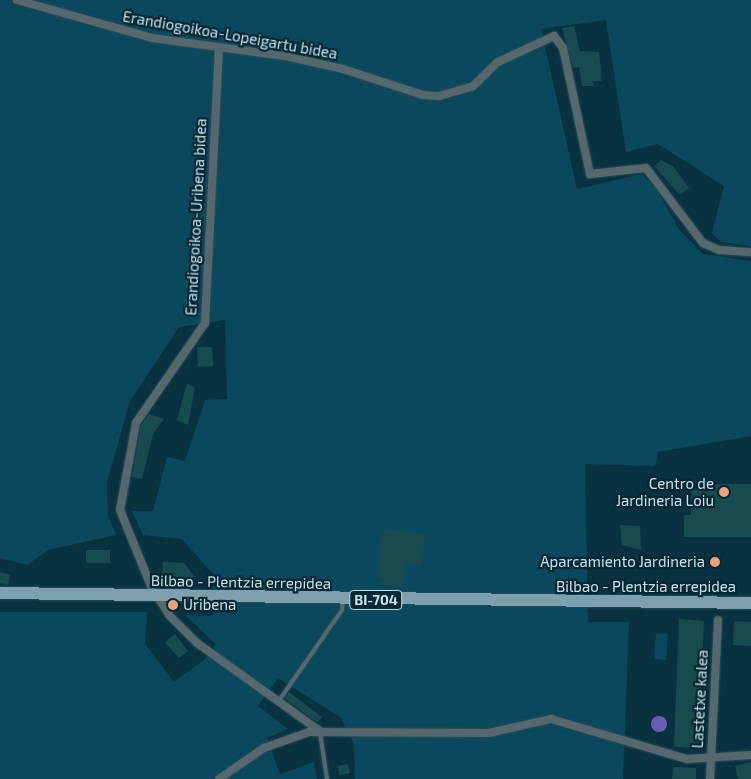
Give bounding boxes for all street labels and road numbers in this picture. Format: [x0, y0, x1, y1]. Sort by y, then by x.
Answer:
street label: Erandiogoikoa-Lopeigartu bidea [121, 7, 339, 63]
street label: Erandiogoikoa-Uribena bidea [182, 118, 210, 316]
street label: Bilbao - Plentzia errepidea [151, 571, 331, 593]
street label: Bilbao - Plentzia errepidea [556, 578, 736, 596]
road number: BI-704 [348, 588, 404, 612]
street label: Lastetxe kalea [688, 649, 712, 749]

